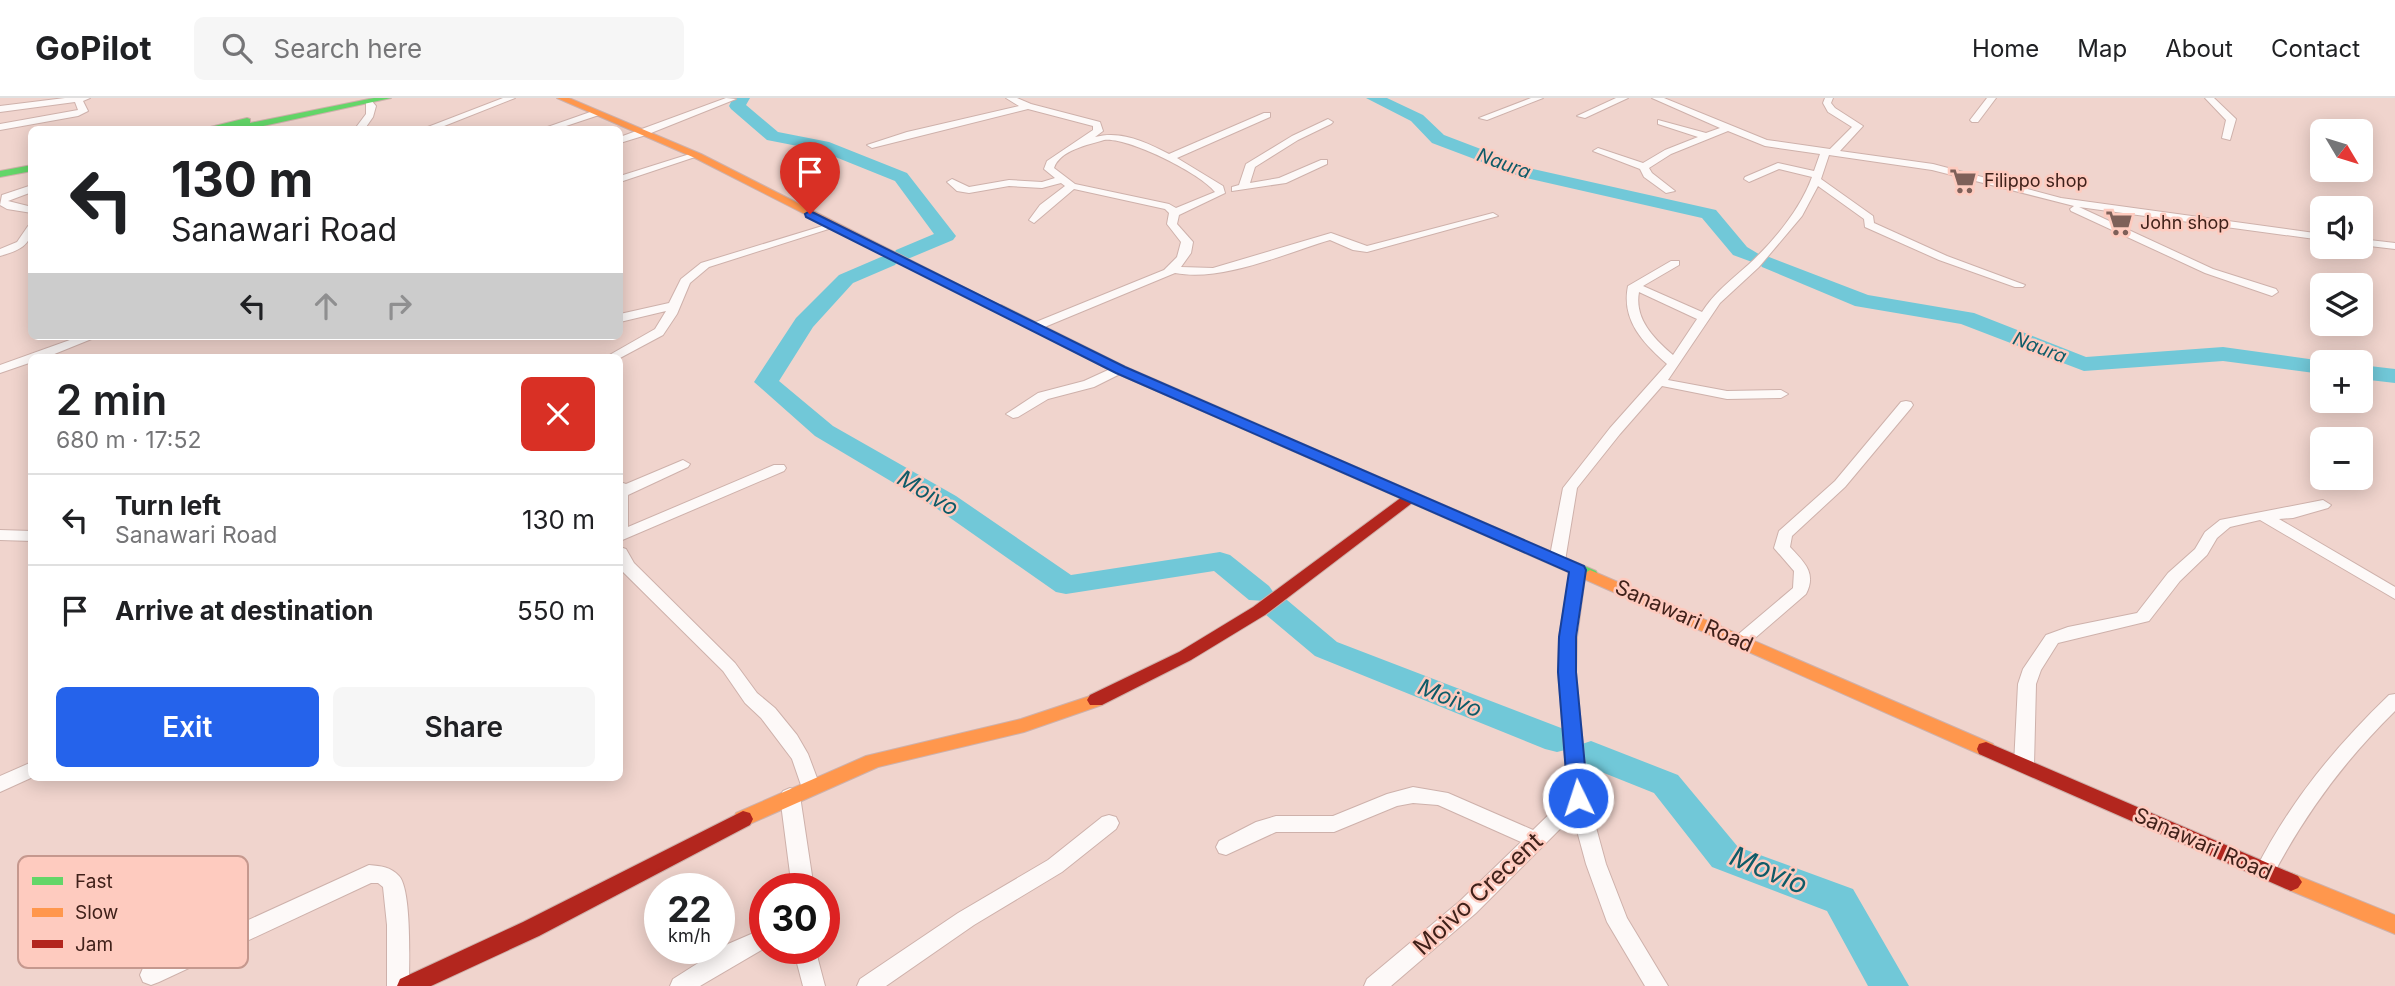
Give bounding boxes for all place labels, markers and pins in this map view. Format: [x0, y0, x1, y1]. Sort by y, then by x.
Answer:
pin [780, 142, 840, 214]
supermarket icon: Filippo shop [1948, 166, 1978, 196]
place label: Filippo shop [1984, 170, 2088, 191]
supermarket icon: John shop [2104, 208, 2134, 238]
place label: John shop [2140, 212, 2229, 233]

